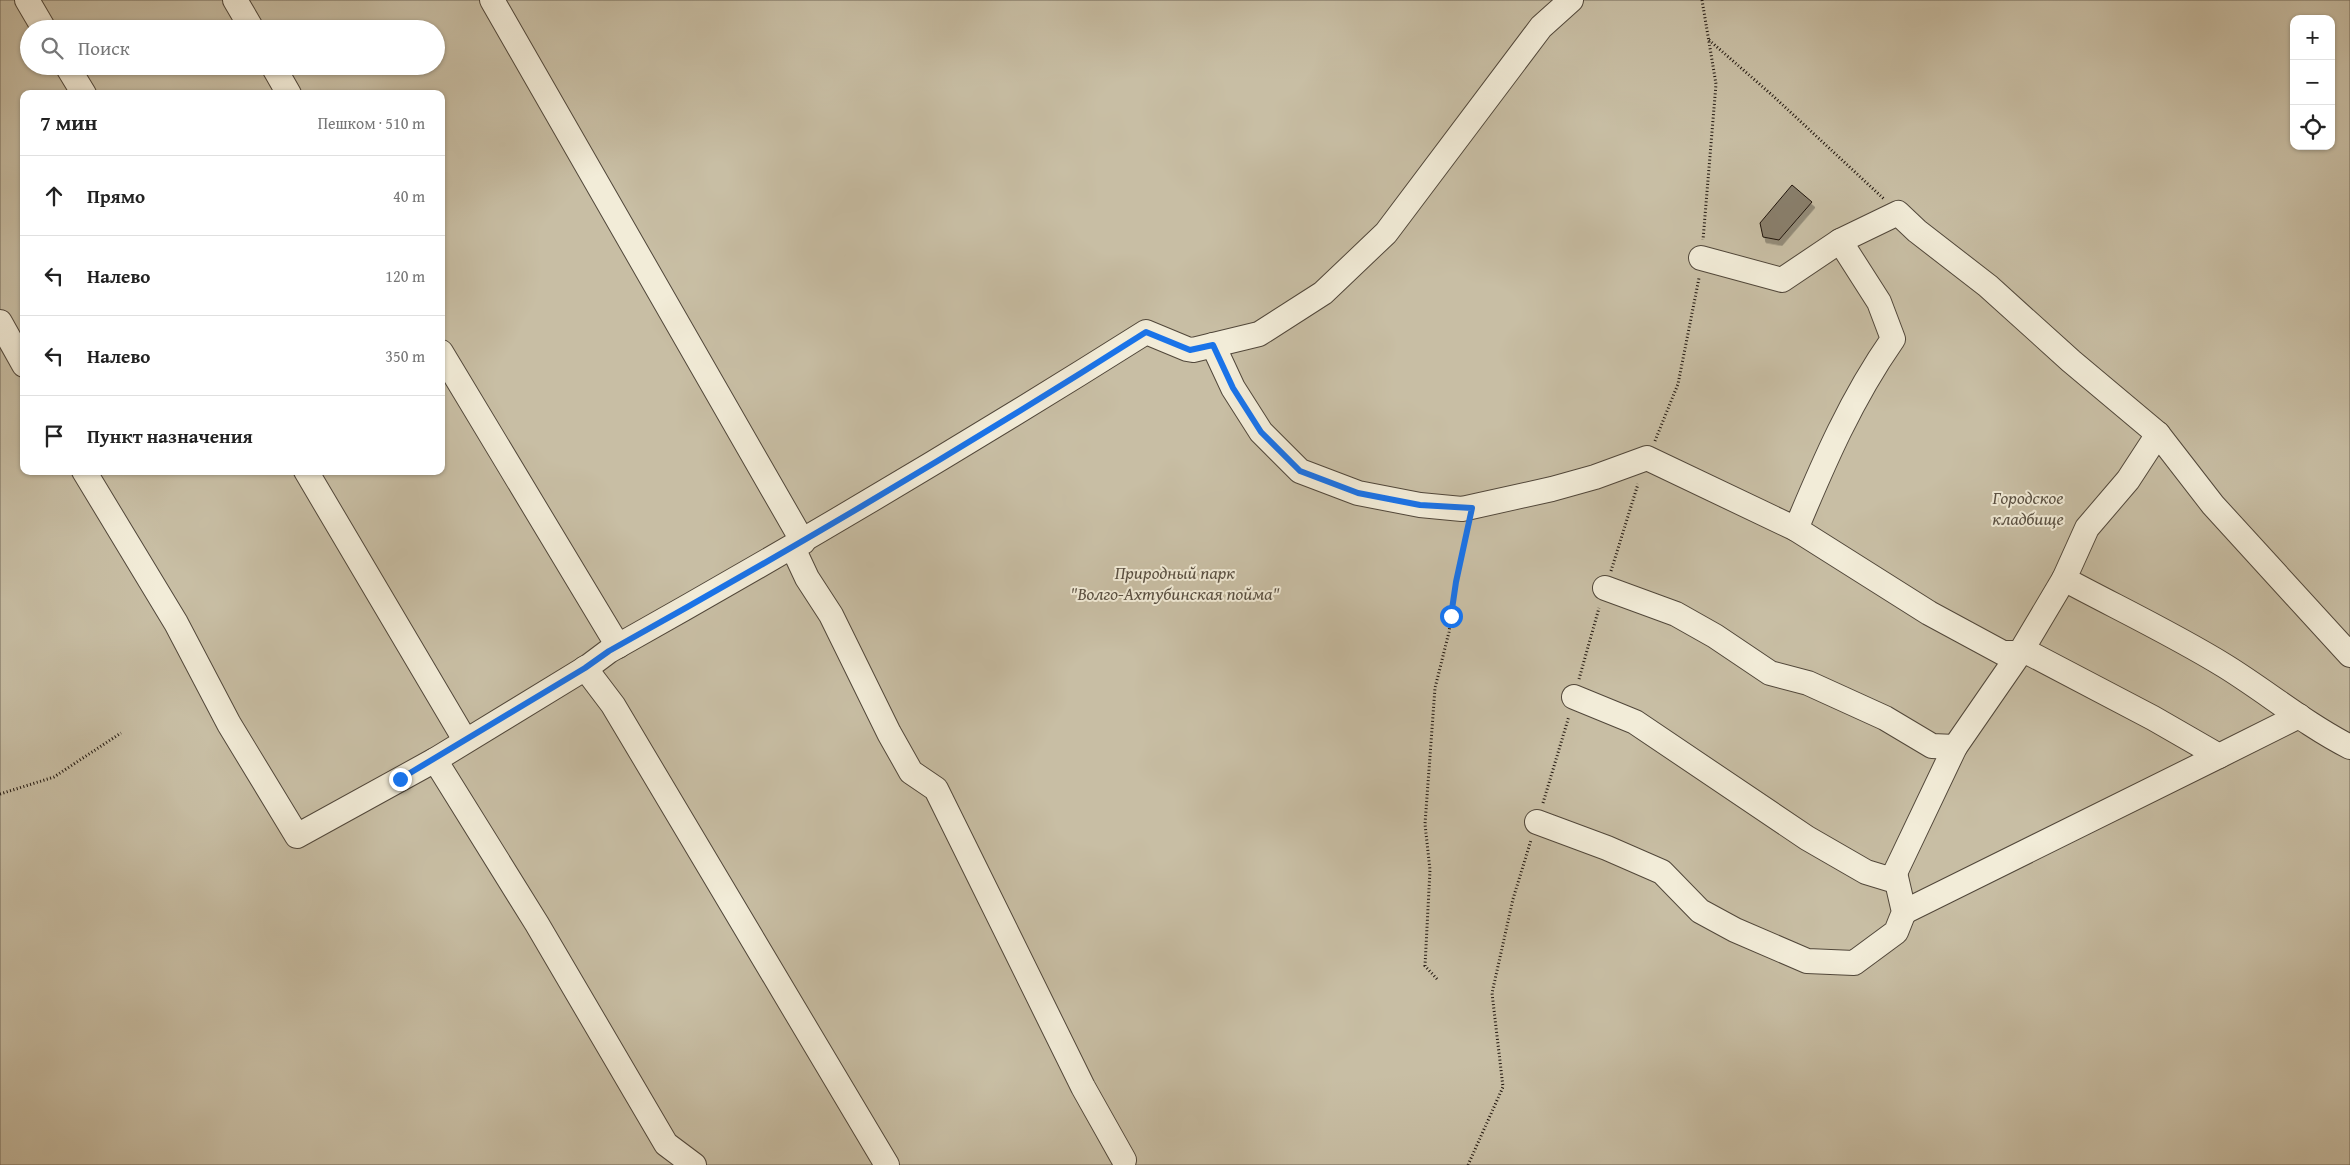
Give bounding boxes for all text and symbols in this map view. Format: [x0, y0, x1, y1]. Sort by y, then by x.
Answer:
map controls [2290, 15, 2335, 150]
button: + [2290, 15, 2335, 60]
search box [20, 20, 445, 75]
icon: search [38, 34, 66, 62]
text: Поиск [78, 34, 130, 62]
button: − [2290, 60, 2335, 105]
button: locate [2290, 105, 2335, 150]
text: 7 мин [40, 107, 97, 138]
text: Пешком · 510 m [318, 111, 425, 135]
icon: ahead [40, 182, 68, 210]
text: Прямо [87, 182, 145, 210]
text: 40 m [393, 184, 425, 208]
icon: left [40, 262, 68, 290]
text: Налево [87, 262, 150, 290]
text: 120 m [385, 264, 425, 288]
icon: left [40, 342, 68, 370]
text: Налево [87, 342, 150, 370]
text: 350 m [385, 344, 425, 368]
icon: arrive [40, 422, 68, 450]
text: Пункт назначения [87, 422, 253, 450]
park label: Городское кладбище [1991, 484, 2064, 532]
park label: Природный парк "Волго-Ахтубинская пойма" [1070, 559, 1280, 607]
route start [1440, 605, 1463, 628]
route end [389, 768, 412, 791]

